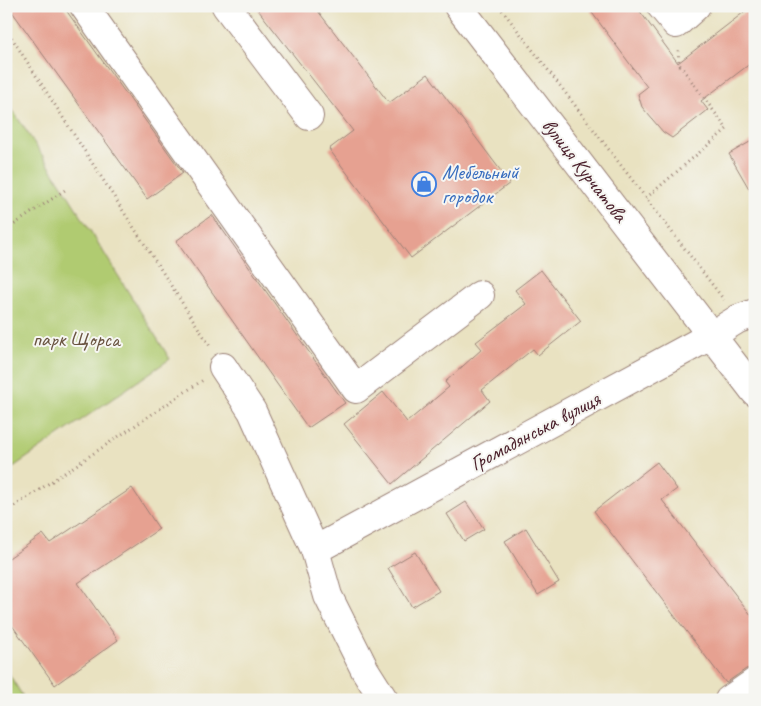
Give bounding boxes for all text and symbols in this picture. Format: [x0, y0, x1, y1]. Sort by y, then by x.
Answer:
street label: вулиця Курчатова [536, 113, 635, 229]
place label: Мебельный городок [442, 159, 520, 209]
shop icon: Мебельный городок [411, 171, 437, 197]
park label: парк Щорса [32, 326, 122, 352]
street label: Громадянська вулиця [465, 385, 606, 476]

